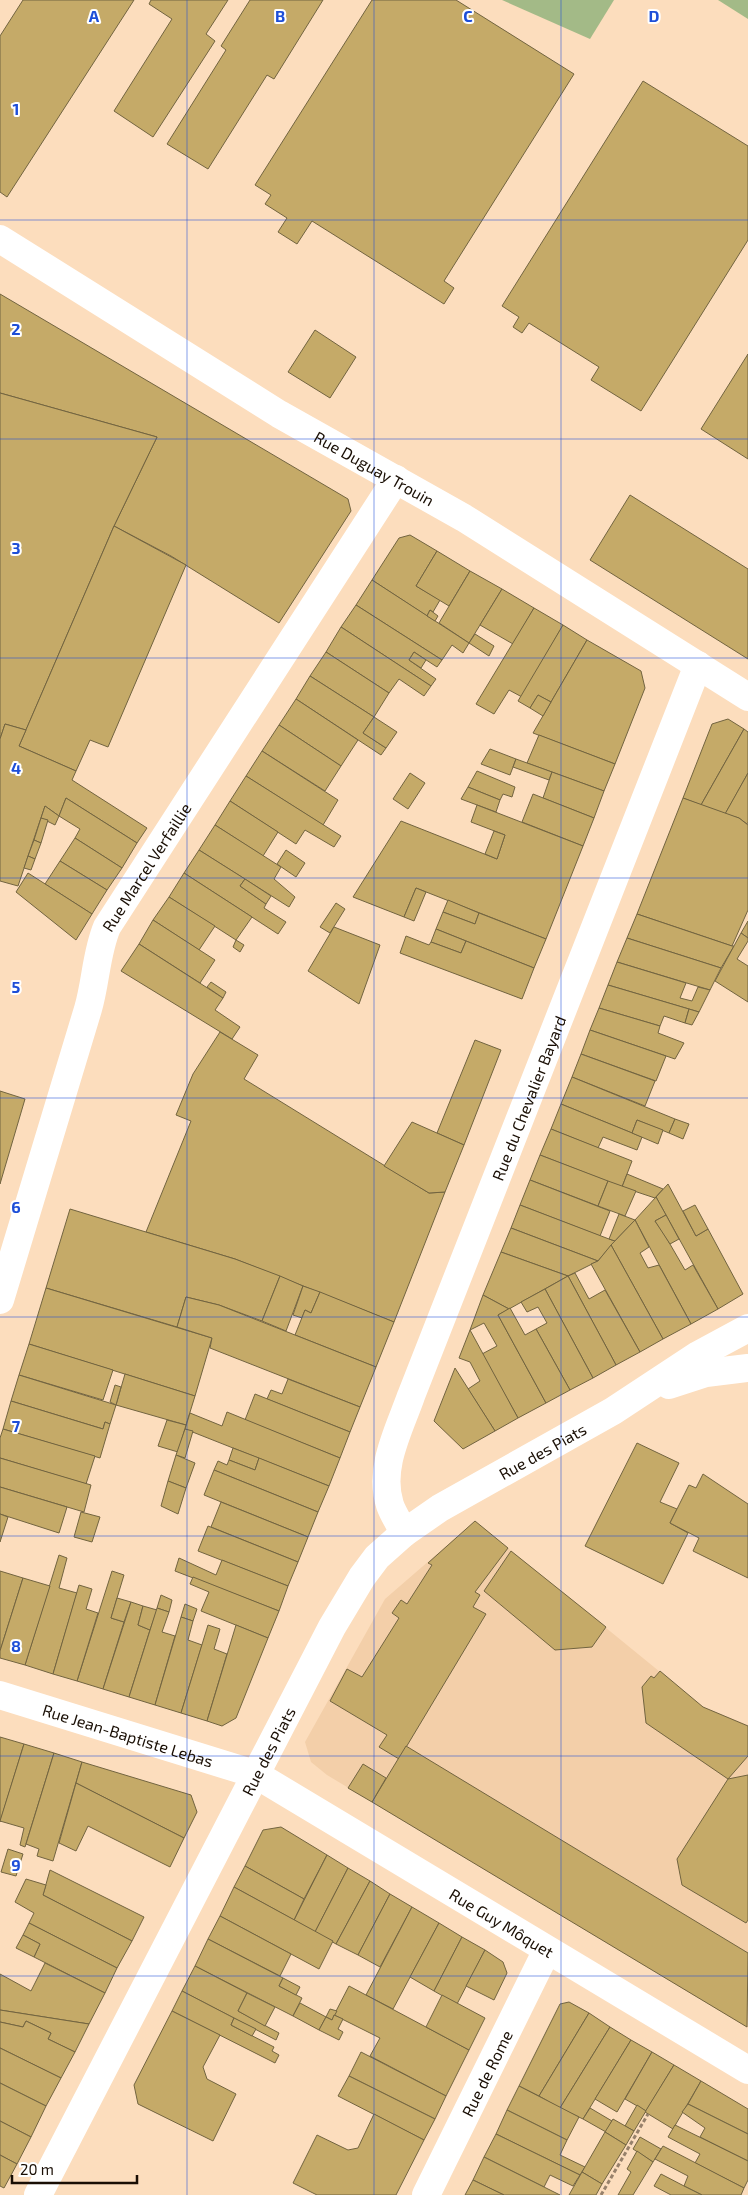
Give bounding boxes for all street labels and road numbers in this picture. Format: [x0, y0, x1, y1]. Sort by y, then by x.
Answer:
street label: Rue Duguay Trouin [311, 426, 438, 509]
street label: Rue Marcel Verfaillie [97, 799, 194, 935]
street label: Rue du Chevalier Bayard [487, 1013, 569, 1183]
street label: Rue des Piats [495, 1419, 589, 1483]
street label: Rue Jean-Baptiste Lebas [40, 1699, 216, 1770]
street label: Rue des Piats [237, 1703, 299, 1798]
street label: Rue Guy Môquet [446, 1884, 557, 1961]
street label: Rue de Rome [457, 2027, 516, 2119]

